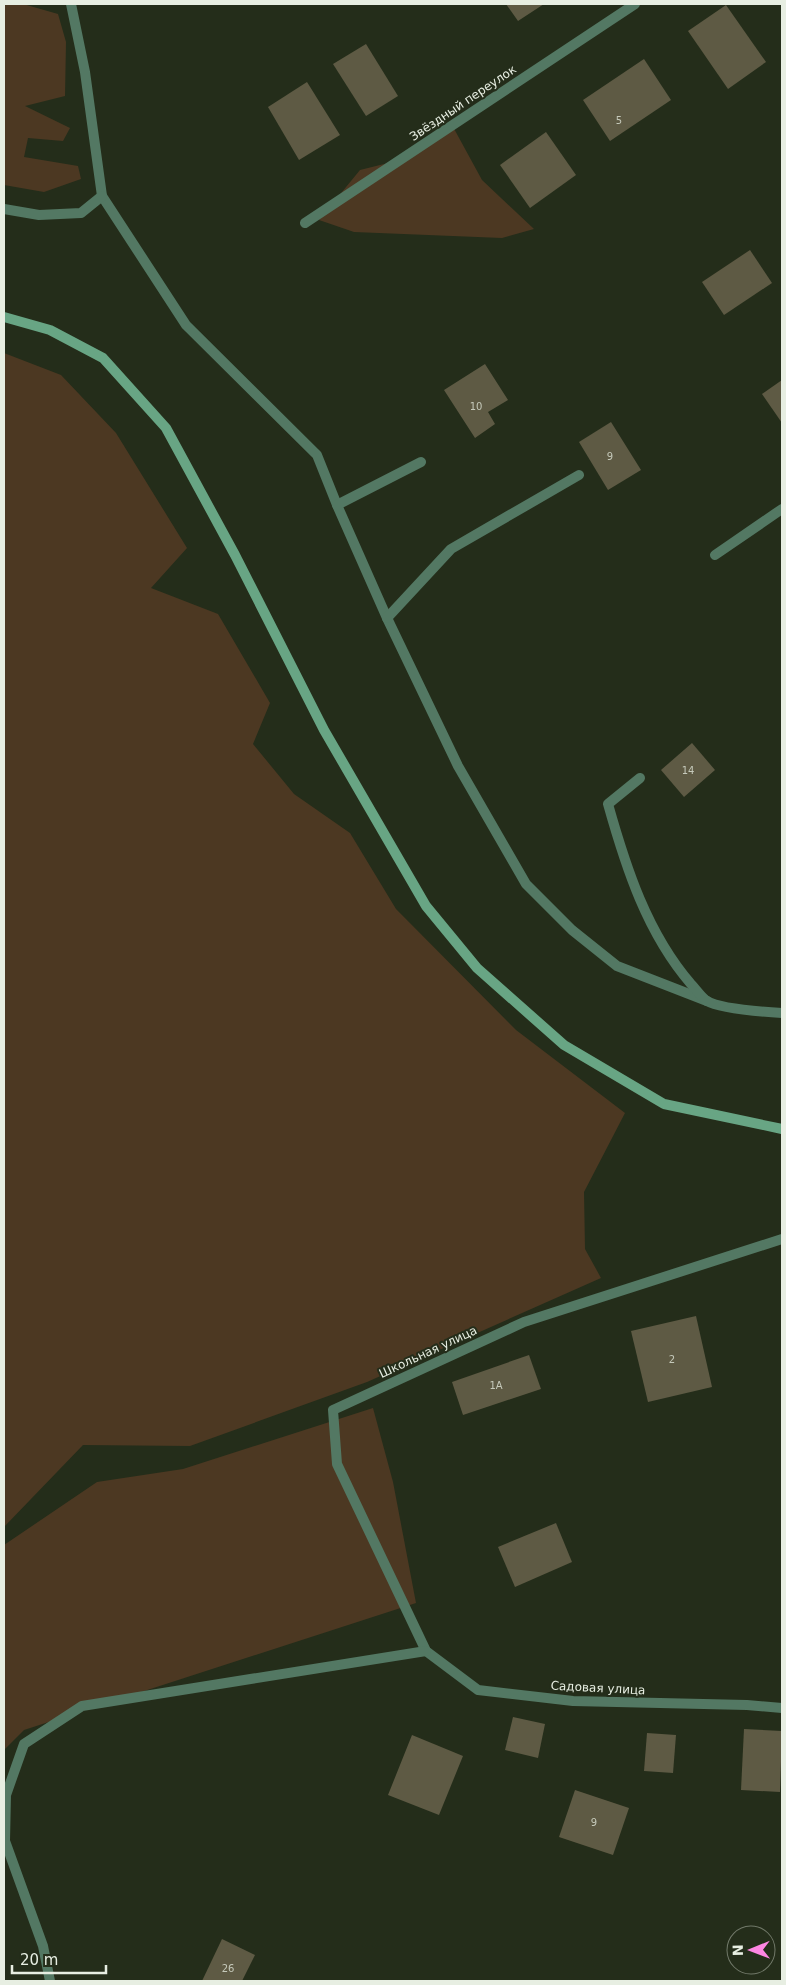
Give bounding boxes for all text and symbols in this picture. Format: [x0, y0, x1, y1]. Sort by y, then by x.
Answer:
street label: Звёздный переулок [407, 62, 519, 144]
house number: 5 [616, 115, 622, 126]
house number: 10 [470, 401, 482, 412]
house number: 9 [607, 451, 613, 462]
house number: 14 [682, 765, 694, 776]
street label: Школьная улица [377, 1323, 479, 1381]
house number: 2 [669, 1354, 675, 1365]
house number: 1А [489, 1380, 503, 1391]
street label: Садовая улица [550, 1679, 646, 1697]
house number: 9 [591, 1817, 597, 1828]
north arrow [726, 1925, 776, 1975]
scale bar [12, 1942, 106, 1974]
text: N [730, 1944, 746, 1956]
text: 20 m [20, 1951, 58, 1969]
house number: 26 [222, 1963, 234, 1974]

